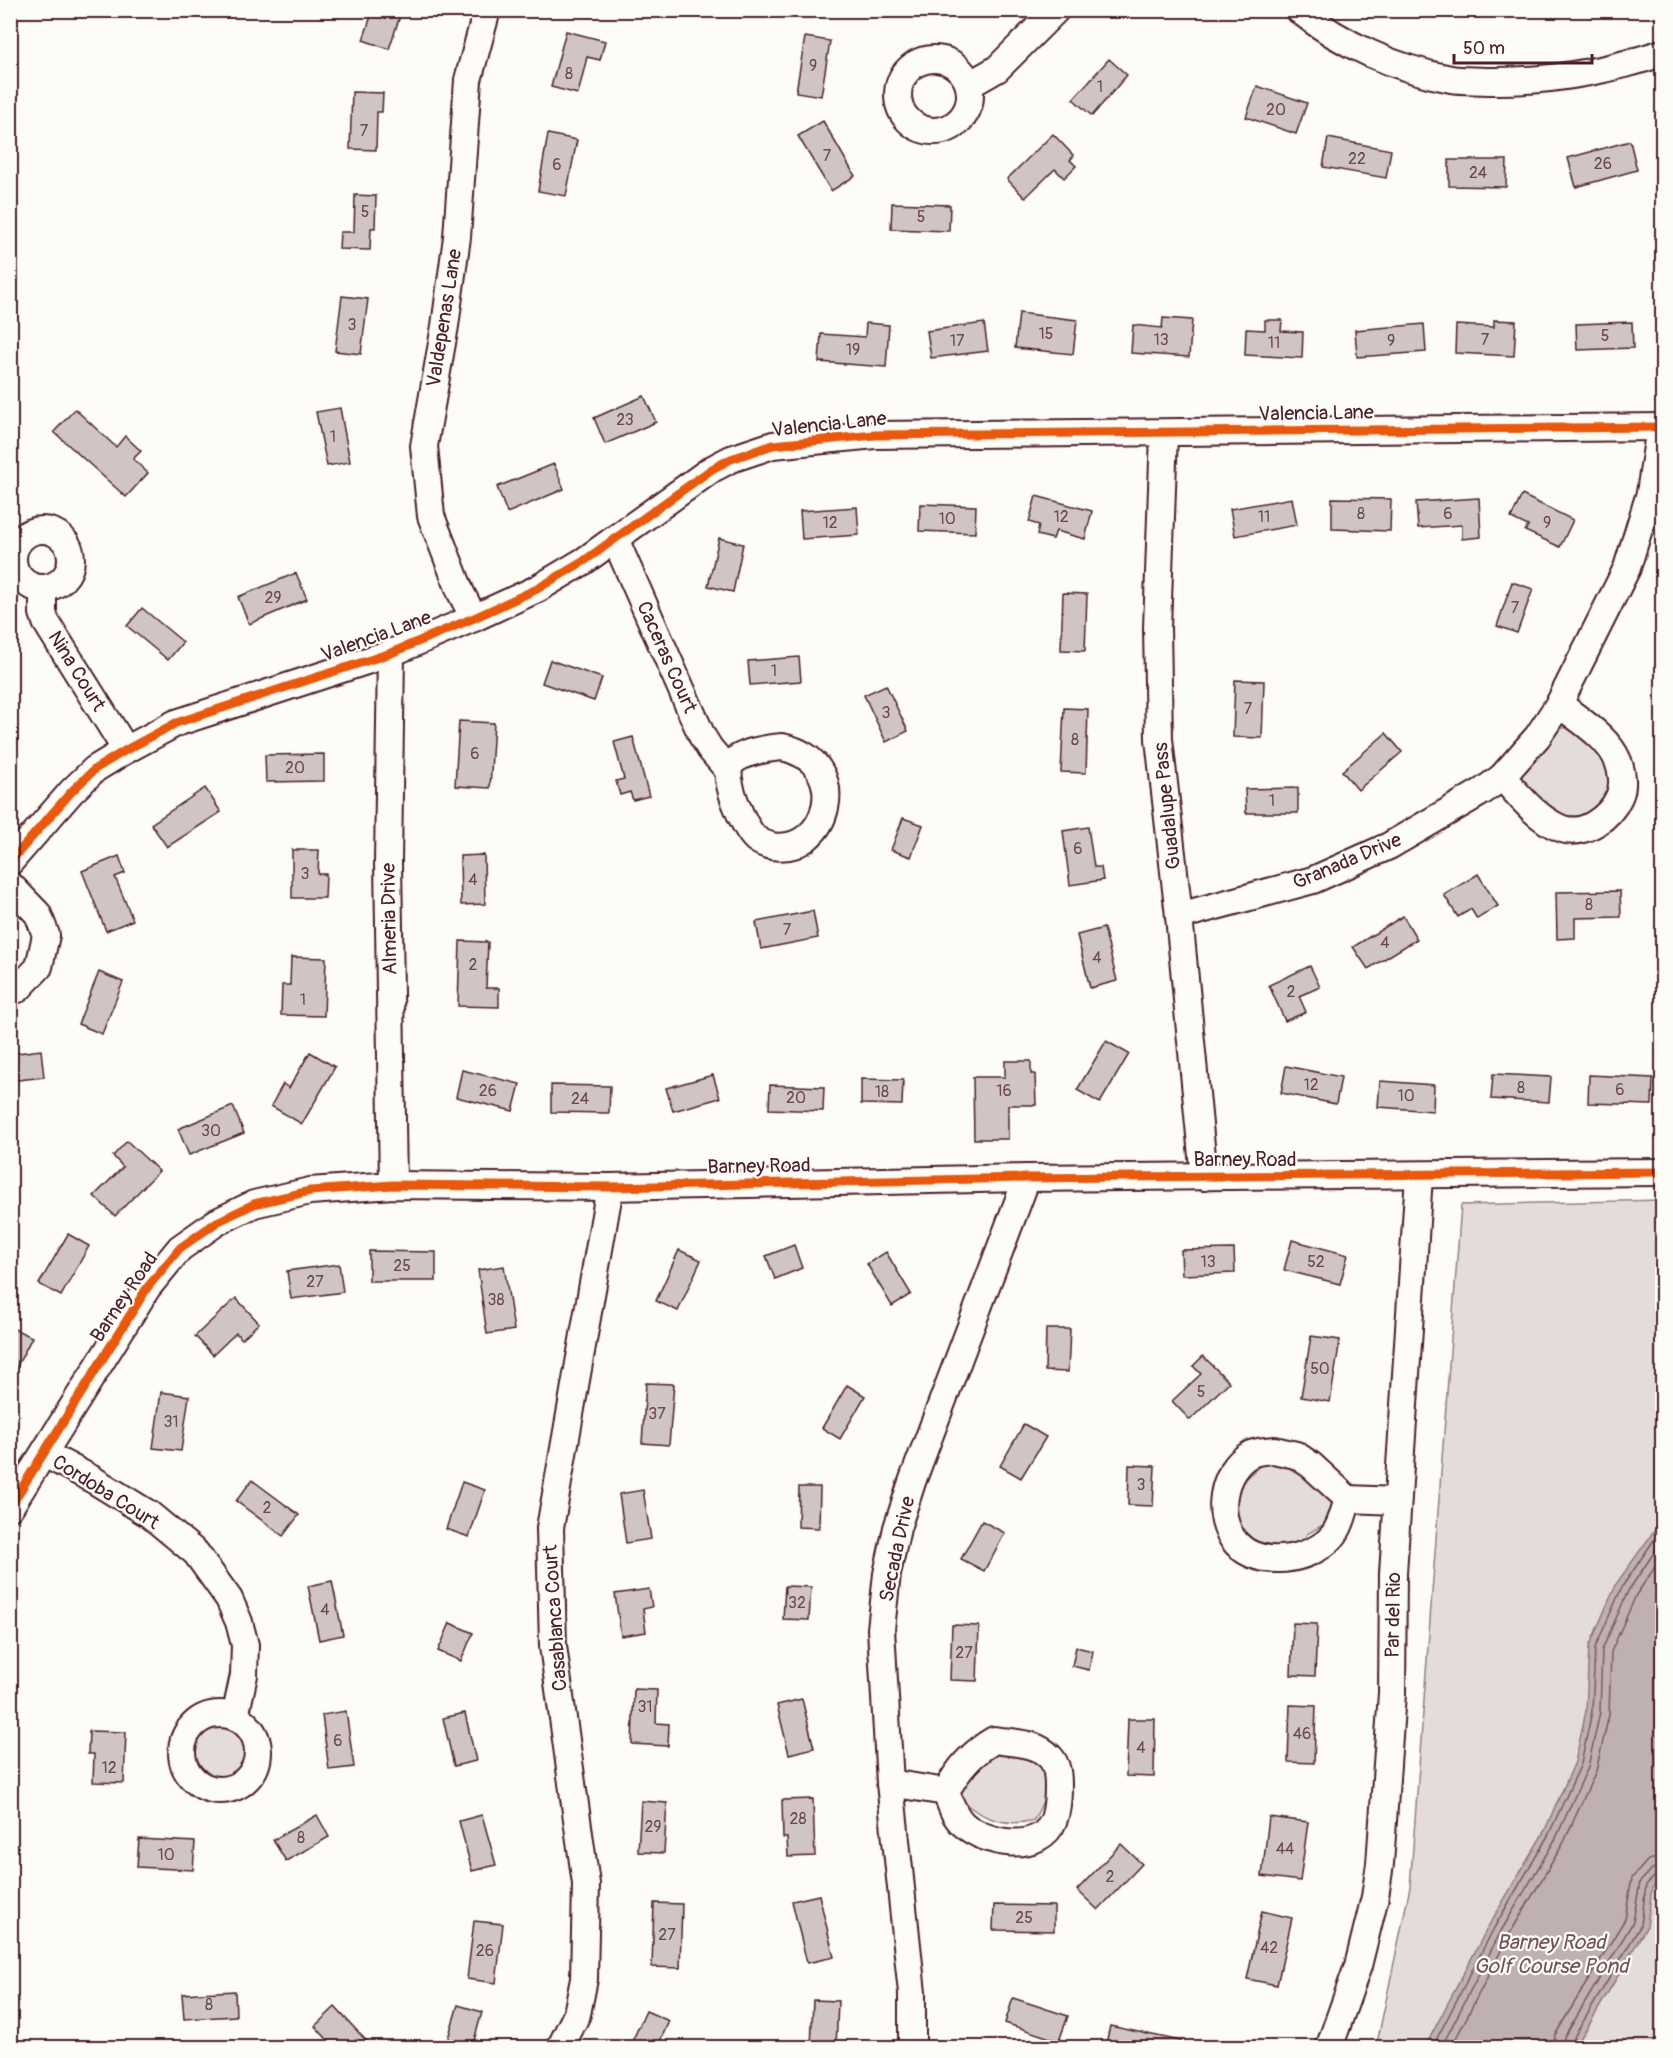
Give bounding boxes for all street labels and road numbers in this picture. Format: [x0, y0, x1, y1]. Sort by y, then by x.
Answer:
street label: Valdepenas Lane [421, 247, 467, 389]
street label: Valencia Lane [1258, 399, 1374, 427]
street label: Valencia Lane [770, 406, 888, 442]
street label: Caceras Court [631, 597, 703, 718]
street label: Valencia Lane [318, 604, 435, 667]
street label: Nina Court [43, 626, 112, 717]
street label: Guadalupe Pass [1148, 741, 1186, 871]
street label: Granada Drive [1289, 827, 1405, 895]
street label: Almeria Drive [376, 862, 402, 975]
street label: Barney Road [1193, 1147, 1297, 1172]
street label: Barney Road [707, 1153, 811, 1179]
street label: Barney Road [85, 1247, 163, 1347]
street label: Cordoba Court [48, 1449, 165, 1535]
street label: Secada Drive [874, 1494, 920, 1604]
street label: Casablanca Court [537, 1543, 573, 1692]
street label: Par del Rio [1380, 1572, 1406, 1658]

